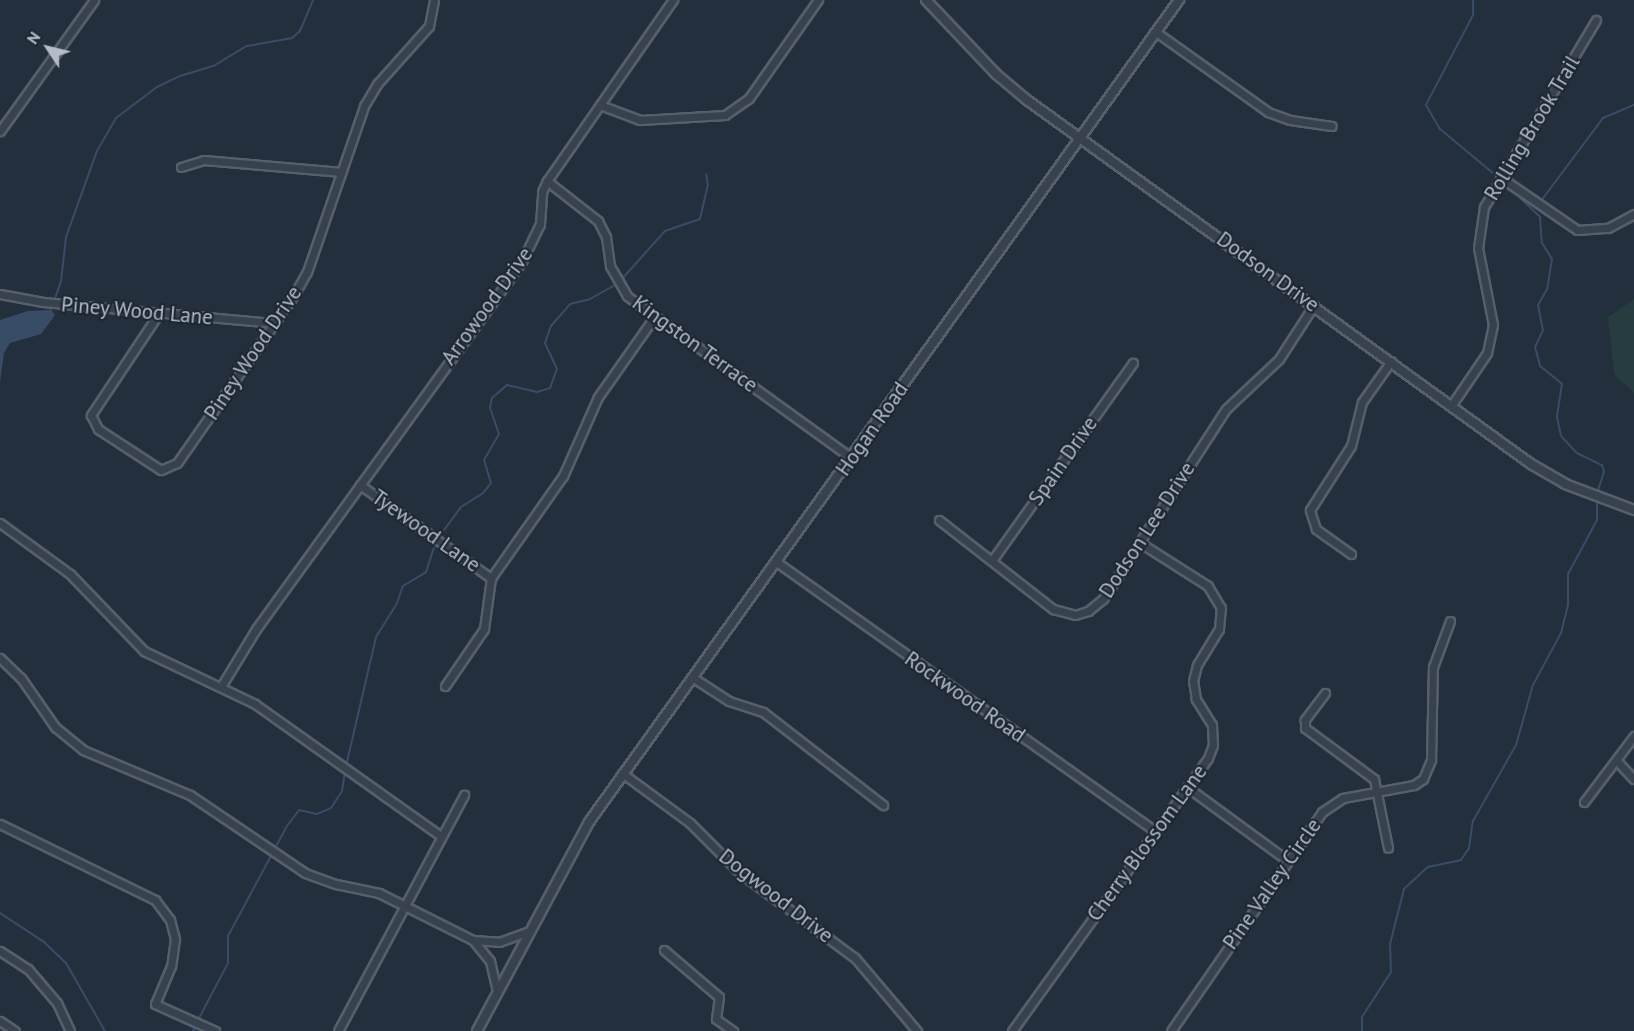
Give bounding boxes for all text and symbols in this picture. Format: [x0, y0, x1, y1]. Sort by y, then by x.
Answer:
north arrow [18, 18, 78, 78]
text: N [22, 28, 44, 48]
street label: Rolling Brook Trail [1479, 51, 1585, 205]
street label: Dodson Drive [1212, 226, 1324, 318]
street label: Arrowood Drive [436, 242, 538, 370]
street label: Piney Wood Drive [199, 281, 307, 425]
street label: Kingston Terrace [627, 290, 763, 398]
street label: Piney Wood Lane [60, 292, 214, 330]
street label: Hogan Road [831, 377, 913, 481]
street label: Spain Drive [1023, 412, 1103, 510]
street label: Dodson Lee Drive [1094, 457, 1200, 603]
street label: Tyewood Lane [367, 484, 485, 578]
street label: Rockwood Road [900, 646, 1030, 748]
street label: Cherry Blossom Lane [1082, 760, 1212, 926]
street label: Pine Valley Circle [1217, 813, 1327, 955]
street label: Dogwood Drive [714, 844, 838, 948]

